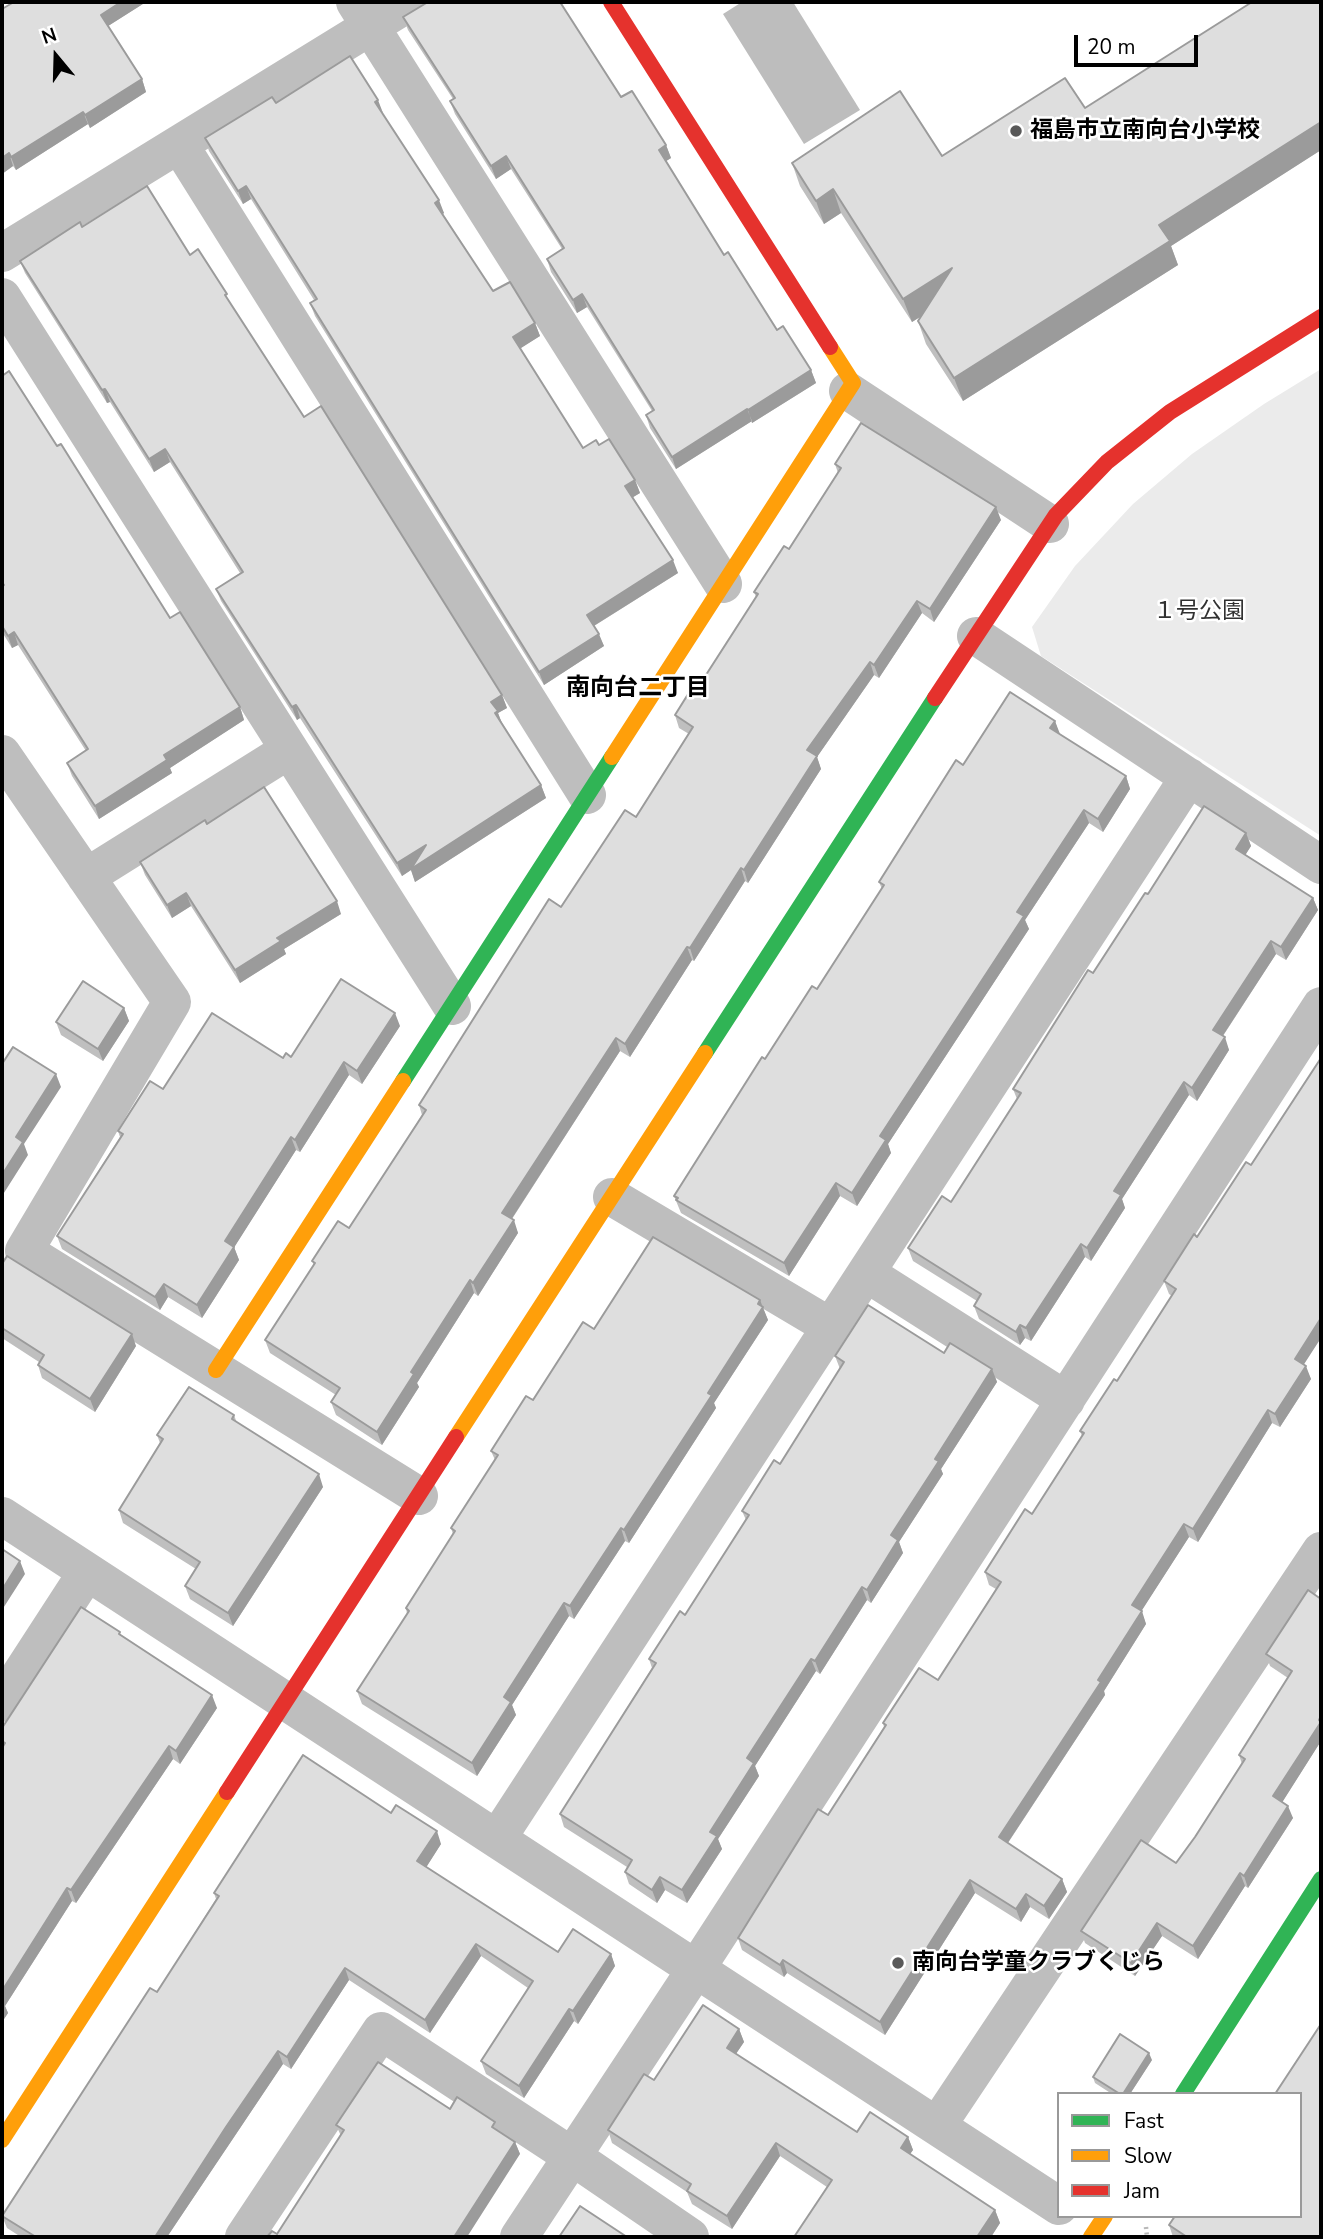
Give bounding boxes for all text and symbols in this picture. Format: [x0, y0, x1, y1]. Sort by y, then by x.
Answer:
north arrow [21, 21, 91, 91]
scale bar [1078, 21, 1202, 65]
text: N [38, 22, 60, 51]
text: 20 m [1087, 33, 1136, 61]
place label: 福島市立南向台小学校 [1030, 117, 1260, 145]
marker: 福島市立南向台小学校 [1008, 123, 1024, 139]
park label: １号公園 [1153, 598, 1245, 626]
district label: 南向台二丁目 [566, 675, 710, 703]
place label: 南向台学童クラブくじら [912, 1949, 1165, 1977]
marker: 南向台学童クラブくじら [890, 1955, 906, 1971]
legend [1057, 2092, 1302, 2218]
text: Fast [1124, 2107, 1164, 2135]
text: Slow [1124, 2142, 1172, 2170]
text: Jam [1124, 2177, 1160, 2205]

